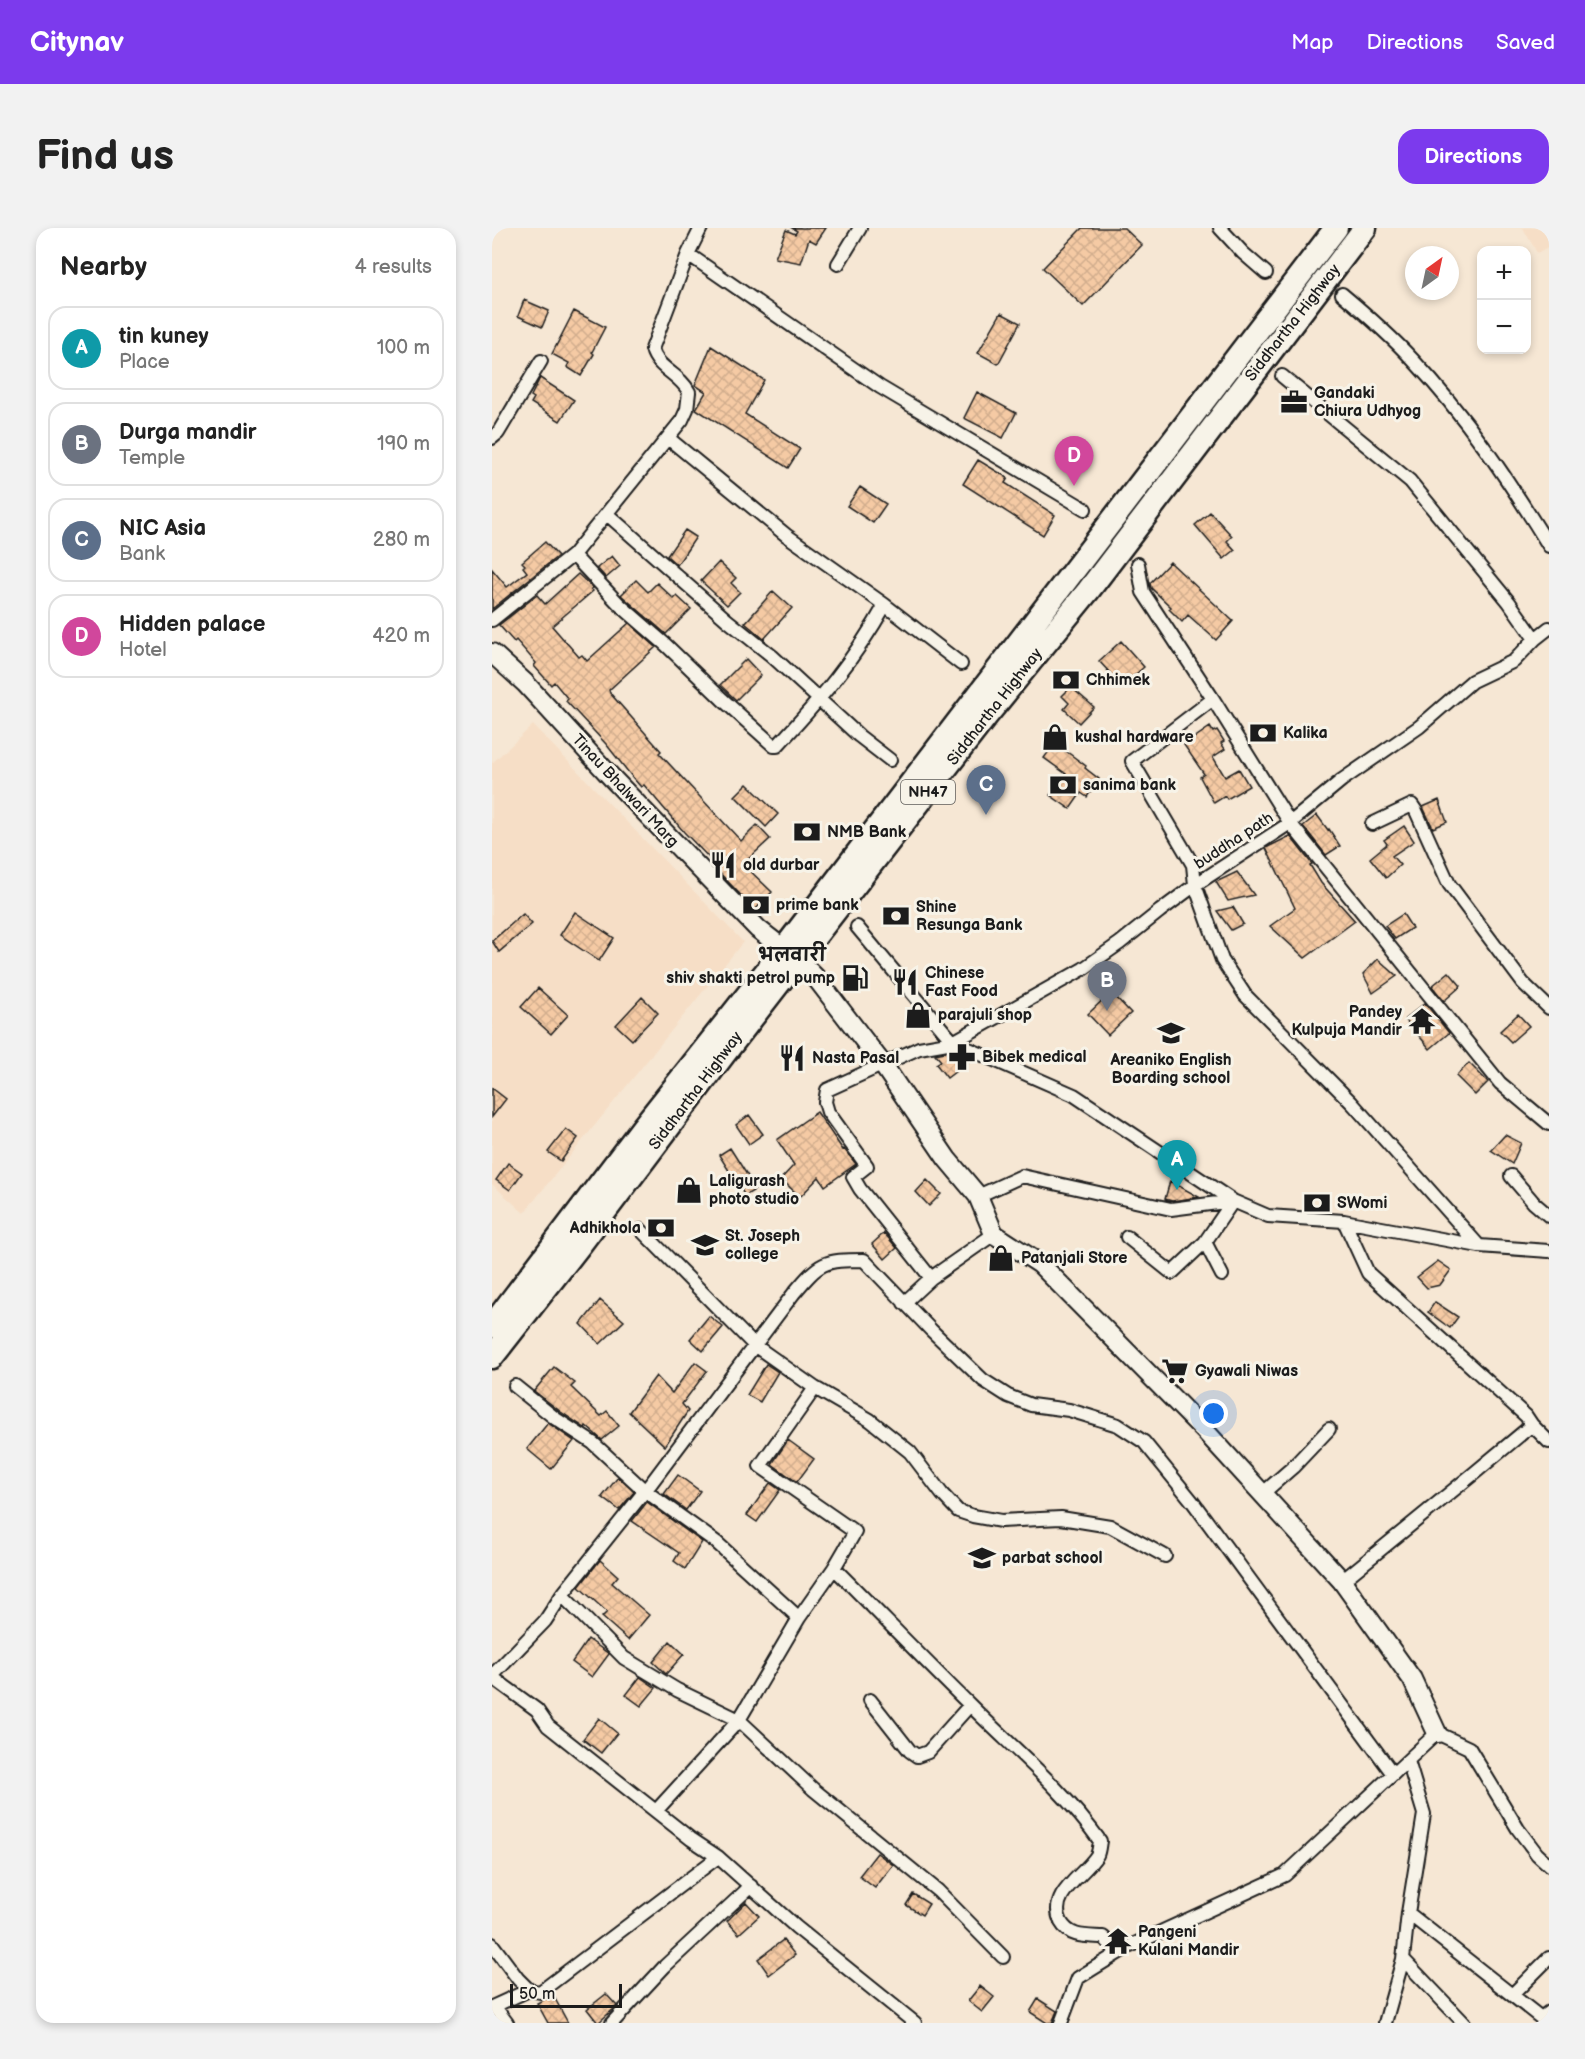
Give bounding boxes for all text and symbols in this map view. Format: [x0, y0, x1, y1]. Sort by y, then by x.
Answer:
text: Citynav [30, 26, 124, 59]
text: Map [1291, 30, 1334, 55]
text: Directions [1367, 30, 1463, 55]
text: Saved [1496, 30, 1555, 55]
button: Directions [1398, 129, 1549, 184]
text: Find us [36, 131, 174, 182]
north arrow [1405, 246, 1459, 300]
map controls [1477, 246, 1531, 354]
button: + [1477, 246, 1531, 300]
text: Nearby [60, 252, 147, 283]
text: 4 results [354, 255, 432, 279]
street label: Siddhartha Highway [1241, 260, 1345, 385]
button: − [1477, 300, 1531, 354]
text: tin kuney [119, 323, 209, 350]
text: A [75, 336, 88, 360]
text: 100 m [377, 336, 430, 360]
text: Place [119, 350, 170, 374]
place label: Gandaki Chiura Udhyog [1314, 384, 1421, 421]
office icon: Gandaki Chiura Udhyog [1279, 387, 1309, 417]
text: Durga mandir [119, 419, 257, 446]
text: B [74, 432, 89, 456]
text: 190 m [377, 432, 430, 456]
pin: D [1054, 436, 1094, 486]
text: Temple [119, 446, 185, 470]
text: NIC Asia [119, 515, 206, 542]
text: C [74, 528, 89, 552]
text: 280 m [373, 528, 430, 552]
text: Bank [119, 542, 165, 566]
text: Hidden palace [119, 611, 265, 638]
text: D [75, 624, 88, 648]
text: 420 m [372, 624, 430, 648]
text: Hotel [119, 638, 167, 662]
street label: Siddhartha Highway [943, 644, 1047, 769]
bank icon: Chhimek [1051, 665, 1081, 695]
place label: Chhimek [1086, 671, 1151, 690]
bank icon: Kalika [1248, 718, 1278, 748]
shop icon: kushal hardware [1040, 722, 1070, 752]
place label: Kalika [1283, 724, 1328, 743]
place label: kushal hardware [1075, 728, 1194, 747]
street label: Tinau Bhalwari Marg [568, 731, 682, 851]
pin: C [966, 766, 1006, 815]
bank icon: sanima bank [1048, 770, 1078, 800]
place label: sanima bank [1083, 776, 1177, 795]
road number: NH47 [901, 780, 955, 804]
street label: buddha path [1191, 808, 1277, 874]
bank icon: NMB Bank [792, 817, 822, 847]
place label: NMB Bank [827, 823, 907, 842]
restaurant icon: old durbar [708, 850, 738, 880]
place label: old durbar [743, 856, 820, 875]
bank icon: prime bank [741, 890, 771, 920]
place label: prime bank [776, 896, 859, 915]
place label: Shine Resunga Bank [916, 898, 1023, 935]
bank icon: Shine Resunga Bank [881, 901, 911, 931]
district label: भलवारी [758, 940, 827, 966]
pin: B [1088, 962, 1126, 1011]
fuel station icon: shiv shakti petrol pump [840, 963, 870, 993]
place label: Chinese Fast Food [925, 964, 998, 1001]
restaurant icon: Chinese Fast Food [890, 967, 920, 997]
place label: shiv shakti petrol pump [666, 969, 835, 988]
shop icon: parajuli shop [903, 1000, 933, 1030]
place label: Pandey Kulpuja Mandir [1291, 1003, 1403, 1040]
place label: parajuli shop [938, 1006, 1032, 1025]
temple icon: Pandey Kulpuja Mandir [1407, 1006, 1437, 1036]
school or university icon: Areaniko English Boarding school [1156, 1018, 1186, 1048]
street label: Siddhartha Highway [645, 1028, 747, 1154]
pharmacy icon: Bibek medical [947, 1042, 977, 1072]
restaurant icon: Nasta Pasal [777, 1043, 807, 1073]
place label: Bibek medical [982, 1048, 1087, 1067]
place label: Nasta Pasal [812, 1049, 899, 1068]
place label: Areaniko English Boarding school [1109, 1051, 1232, 1088]
pin: A [1158, 1140, 1196, 1190]
place label: Laligurash photo studio [709, 1172, 799, 1209]
shop icon: Laligurash photo studio [674, 1175, 704, 1205]
bank icon: SWomi [1302, 1188, 1332, 1218]
place label: SWomi [1337, 1194, 1387, 1213]
bank icon: Adhikhola [646, 1213, 676, 1243]
place label: Adhikhola [569, 1219, 641, 1238]
place label: St. Joseph college [725, 1227, 800, 1264]
school or university icon: St. Joseph college [690, 1230, 720, 1260]
shop icon: Patanjali Store [986, 1243, 1016, 1273]
place label: Patanjali Store [1021, 1249, 1127, 1268]
supermarket icon: Gyawali Niwas [1160, 1356, 1190, 1386]
place label: Gyawali Niwas [1195, 1362, 1298, 1381]
your location [1199, 1399, 1228, 1428]
school or university icon: parbat school [967, 1543, 997, 1573]
place label: parbat school [1002, 1549, 1103, 1568]
place label: Pangeni Kulani Mandir [1138, 1923, 1240, 1960]
temple icon: Pangeni Kulani Mandir [1103, 1926, 1133, 1956]
scale bar [510, 1981, 622, 2008]
text: 50 m [519, 1985, 555, 2004]

